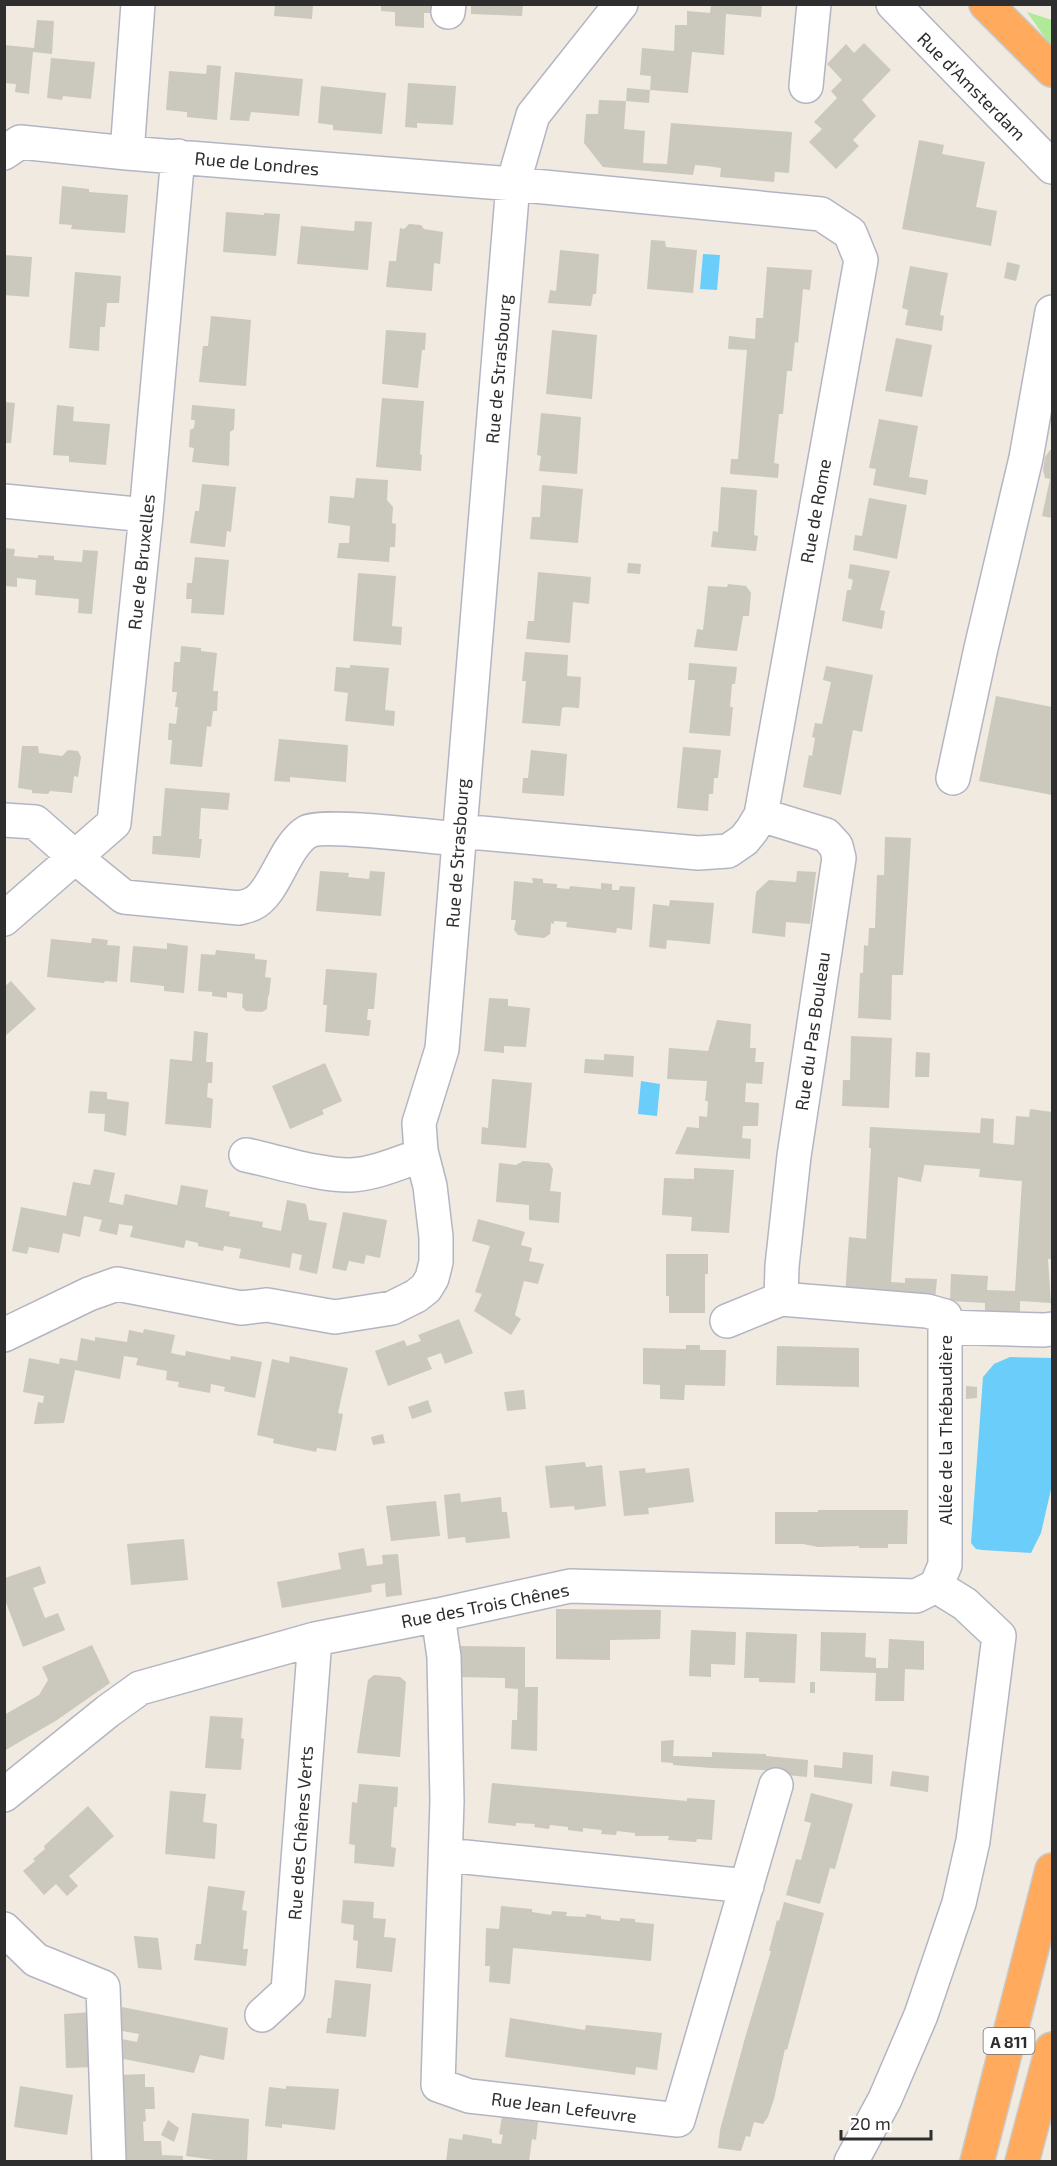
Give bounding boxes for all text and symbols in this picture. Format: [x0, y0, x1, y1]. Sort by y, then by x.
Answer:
street label: Rue d'Amsterdam [913, 27, 1031, 145]
street label: Rue de Londres [194, 147, 320, 179]
street label: Rue de Strasbourg [481, 293, 515, 445]
street label: Rue de Rome [795, 457, 835, 565]
street label: Rue de Bruxelles [123, 493, 159, 631]
street label: Rue de Strasbourg [441, 777, 473, 929]
street label: Rue du Pas Bouleau [790, 950, 834, 1112]
street label: Allée de la Thébaudière [934, 1335, 956, 1525]
street label: Rue des Trois Chênes [399, 1578, 571, 1632]
street label: Rue des Chênes Verts [283, 1745, 317, 1921]
road number: A 811 [984, 2028, 1034, 2054]
street label: Rue Jean Lefeuvre [490, 2087, 638, 2127]
scale bar [841, 2103, 931, 2141]
text: 20 m [850, 2112, 891, 2134]

